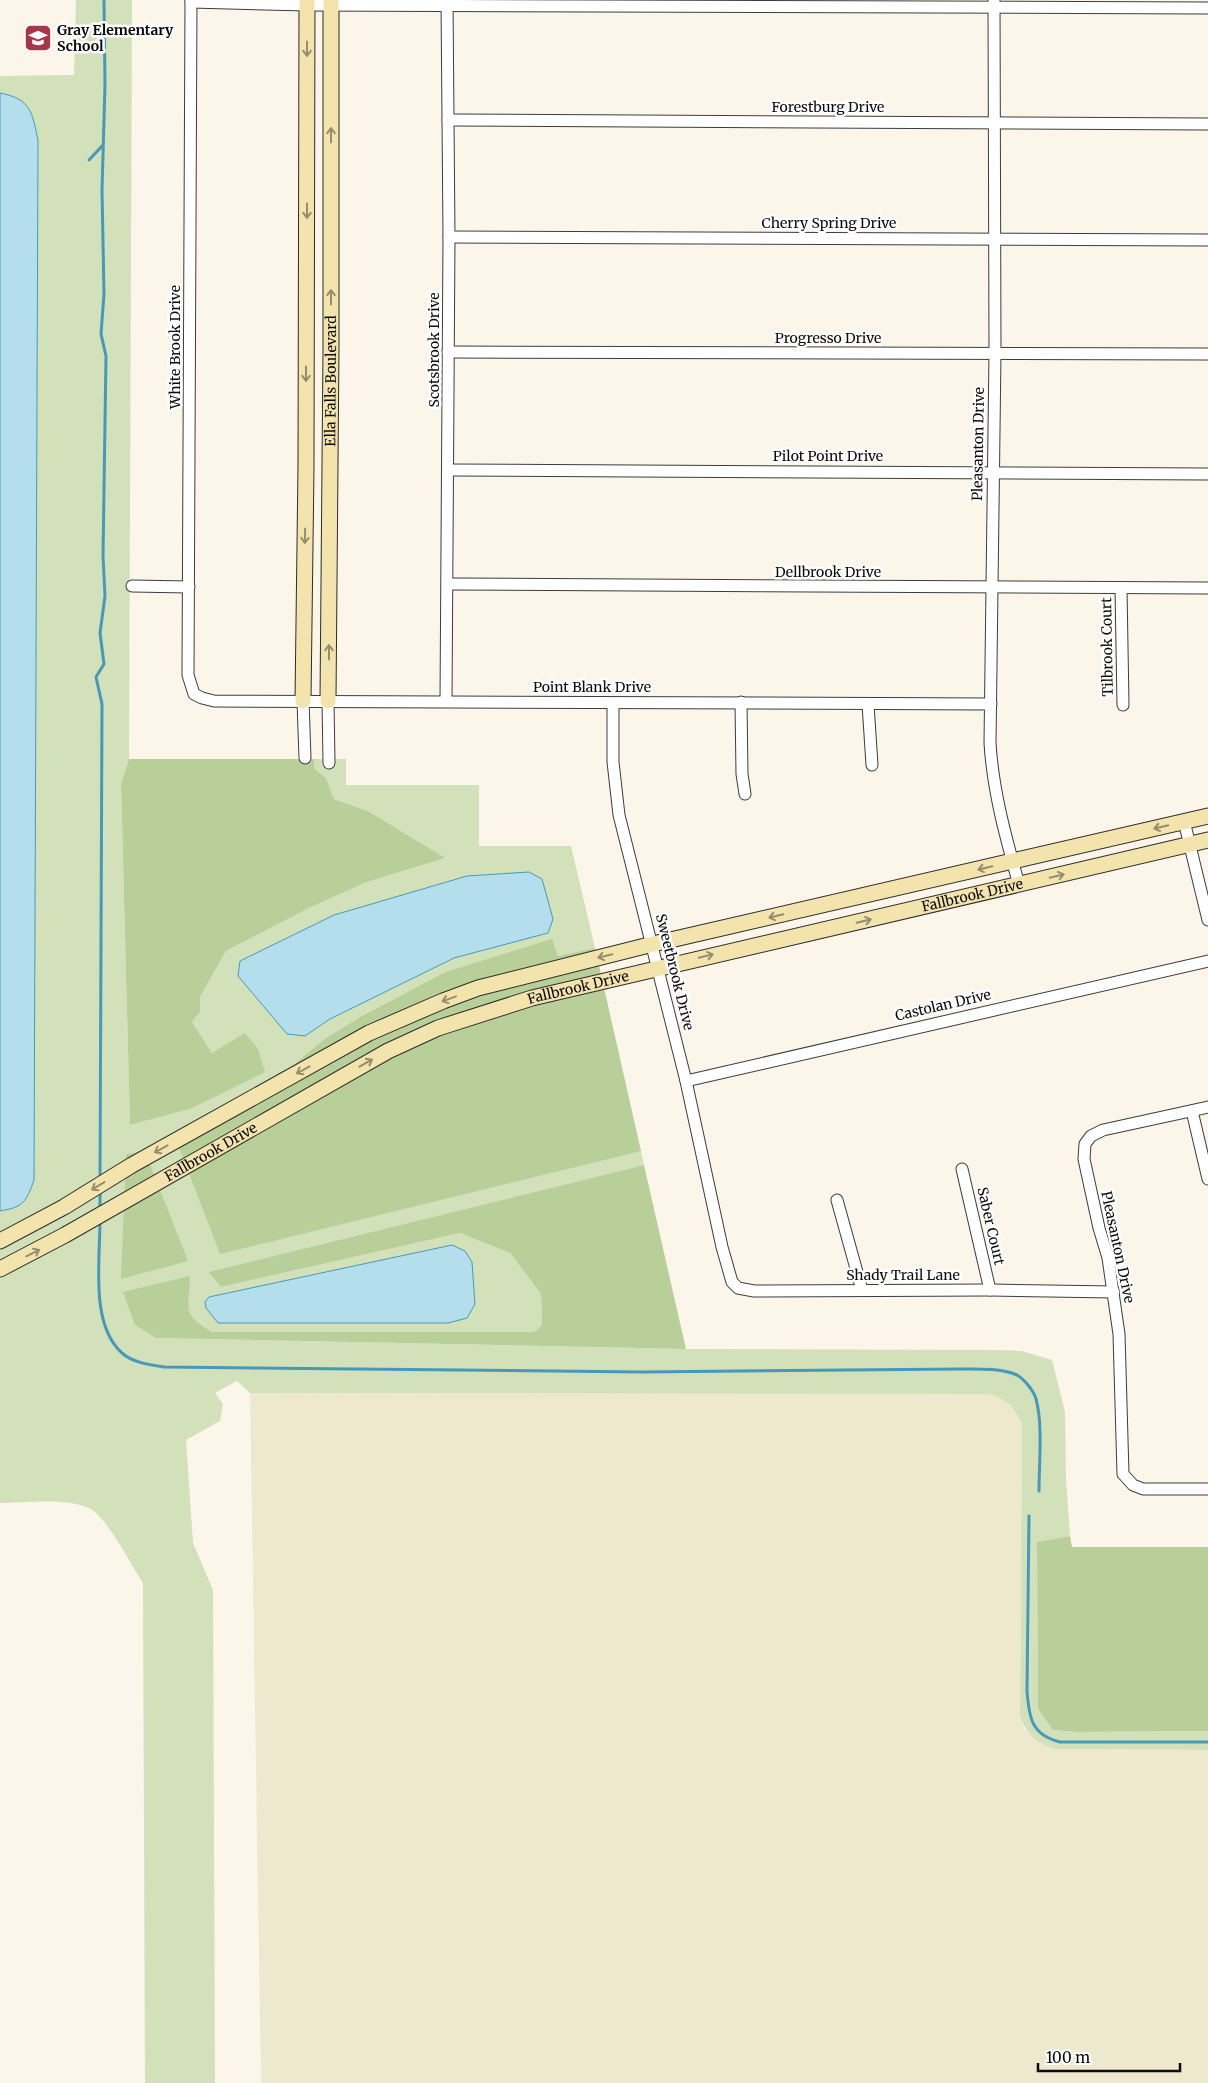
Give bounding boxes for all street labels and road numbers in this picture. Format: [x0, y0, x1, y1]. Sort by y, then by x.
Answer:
street label: Forestburg Drive [772, 98, 884, 116]
street label: Cherry Spring Drive [762, 214, 896, 232]
street label: White Brook Drive [166, 285, 184, 410]
street label: Scotsbrook Drive [425, 292, 443, 408]
street label: Ella Falls Boulevard [321, 315, 340, 447]
street label: Progresso Drive [775, 329, 881, 347]
street label: Pleasanton Drive [968, 387, 988, 501]
street label: Pilot Point Drive [773, 447, 883, 465]
street label: Dellbrook Drive [775, 563, 881, 581]
street label: Tilbrook Court [1097, 597, 1117, 697]
street label: Point Blank Drive [533, 678, 651, 696]
street label: Fallbrook Drive [920, 875, 1025, 916]
street label: Sweetbrook Drive [652, 912, 698, 1032]
street label: Fallbrook Drive [525, 967, 630, 1008]
street label: Castolan Drive [893, 985, 993, 1025]
street label: Fallbrook Drive [161, 1119, 260, 1185]
street label: Saber Court [973, 1185, 1009, 1267]
street label: Pleasanton Drive [1097, 1189, 1139, 1305]
street label: Shady Trail Lane [846, 1266, 960, 1284]

